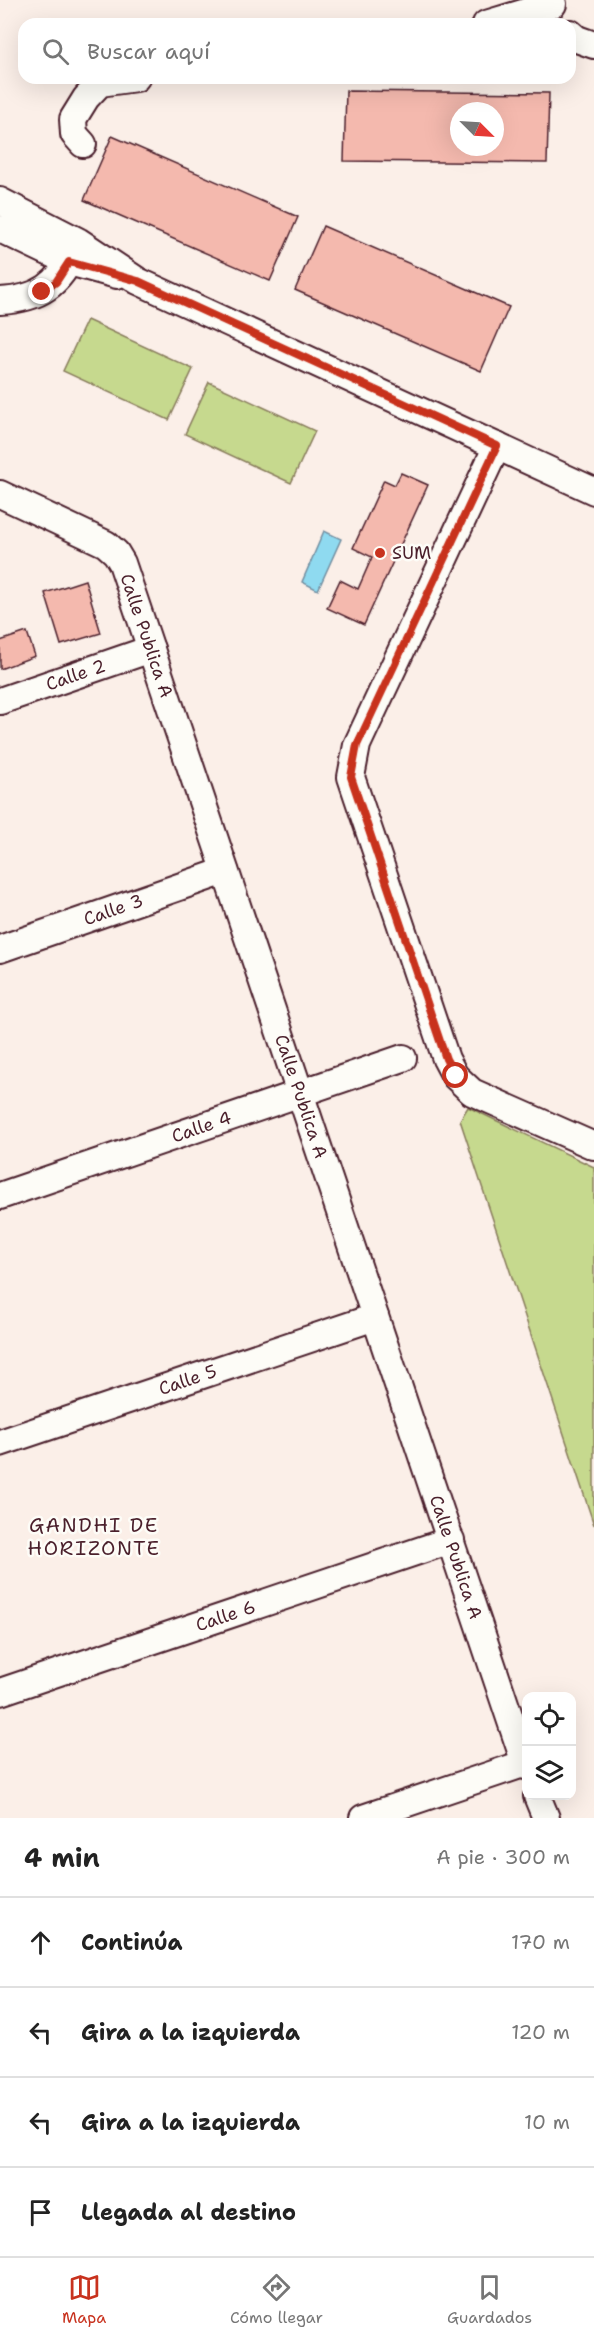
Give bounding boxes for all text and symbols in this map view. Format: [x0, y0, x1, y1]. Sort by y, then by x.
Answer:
search box [18, 18, 576, 84]
icon: search [39, 35, 72, 68]
text: Buscar aquí [87, 37, 210, 66]
north arrow [450, 102, 504, 156]
route end [28, 278, 54, 304]
place label: SUM [392, 541, 431, 565]
marker: SUM [373, 546, 387, 560]
street label: Calle Publica A [114, 571, 178, 701]
street label: Calle 2 [43, 654, 109, 696]
street label: Calle 3 [80, 888, 146, 931]
street label: Calle Publica A [269, 1031, 333, 1162]
route start [442, 1062, 468, 1088]
street label: Calle 4 [169, 1106, 235, 1148]
street label: Calle 5 [155, 1359, 220, 1401]
street label: Calle Publica A [424, 1492, 488, 1622]
district label: GANDHI DE HORIZONTE [28, 1512, 160, 1561]
street label: Calle 6 [193, 1595, 259, 1637]
map controls [522, 1692, 576, 1800]
button: locate [522, 1692, 576, 1746]
button: layers [522, 1746, 576, 1800]
text: 4 min [24, 1840, 100, 1875]
text: A pie · 300 m [436, 1844, 570, 1870]
icon: ahead [24, 1926, 57, 1959]
text: Continúa [81, 1928, 183, 1957]
text: 170 m [511, 1929, 570, 1955]
icon: left [24, 2016, 57, 2049]
text: Gira a la izquierda [81, 2018, 300, 2047]
text: 120 m [511, 2019, 570, 2045]
icon: left [24, 2106, 57, 2139]
text: Gira a la izquierda [81, 2108, 300, 2137]
text: 10 m [524, 2109, 570, 2135]
icon: arrive [24, 2196, 57, 2229]
text: Llegada al destino [81, 2198, 296, 2227]
tab: Mapa [62, 2271, 106, 2328]
tab: Cómo llegar [230, 2271, 323, 2328]
tab: Guardados [447, 2271, 532, 2328]

